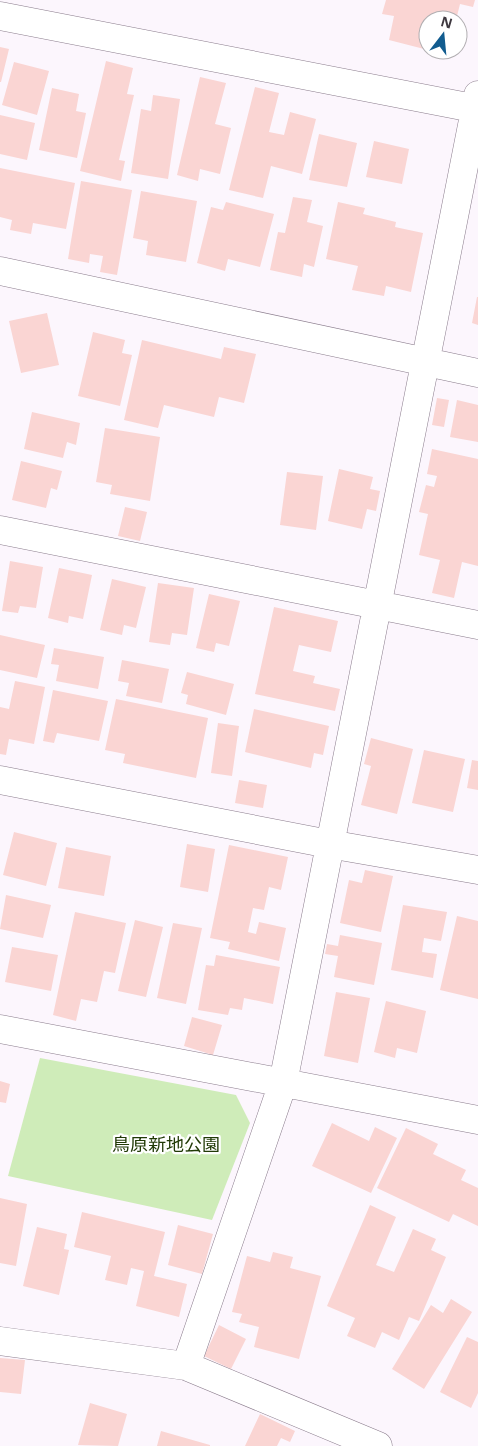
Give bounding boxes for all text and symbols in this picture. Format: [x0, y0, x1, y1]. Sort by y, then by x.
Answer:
north arrow [418, 10, 468, 60]
text: N [439, 11, 455, 33]
park label: 鳥原新地公園 [112, 1132, 220, 1156]

